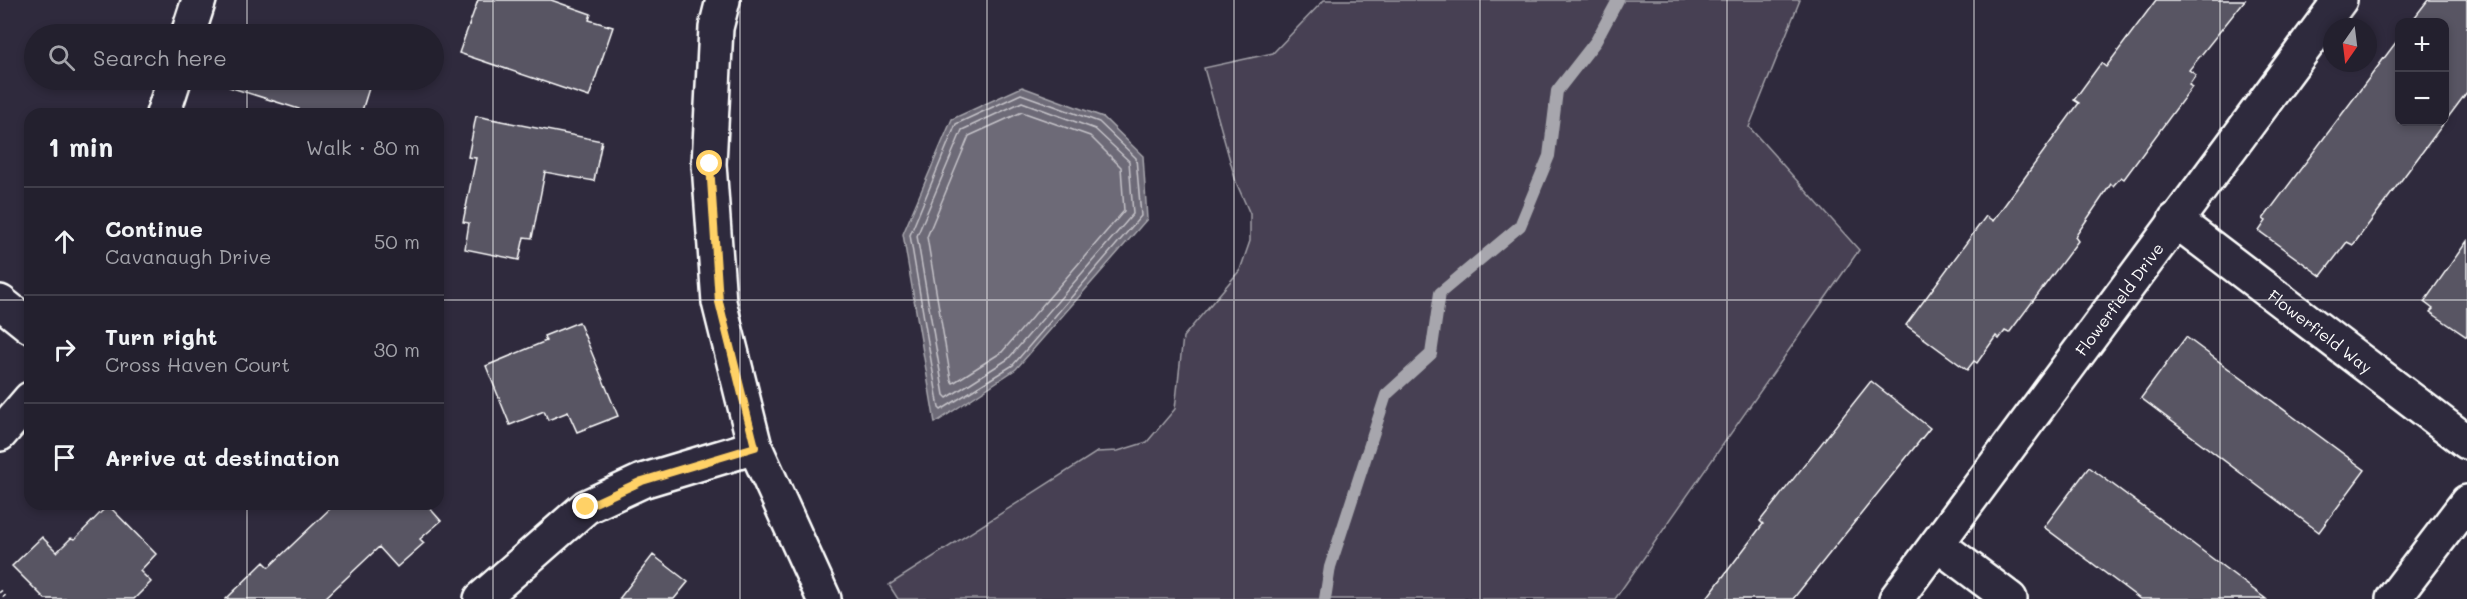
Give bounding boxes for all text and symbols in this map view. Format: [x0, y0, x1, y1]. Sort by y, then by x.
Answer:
north arrow [2323, 18, 2377, 72]
map controls [2395, 18, 2449, 126]
button: + [2395, 18, 2449, 72]
search box [24, 24, 444, 90]
icon: search [45, 41, 78, 74]
text: Search here [93, 43, 227, 72]
button: − [2395, 72, 2449, 126]
text: 1 min [48, 130, 113, 164]
text: Walk · 80 m [306, 134, 420, 160]
route start [696, 150, 722, 176]
text: Continue [105, 214, 203, 243]
icon: ahead [48, 225, 81, 258]
text: 50 m [374, 228, 420, 254]
street label: Flowerfield Drive [2070, 238, 2167, 359]
text: Cavanaugh Drive [105, 243, 271, 269]
street label: Flowerfield Way [2264, 284, 2377, 377]
text: Turn right [105, 322, 217, 351]
icon: right [48, 333, 81, 366]
text: 30 m [374, 336, 420, 362]
text: Cross Haven Court [105, 351, 290, 377]
icon: arrive [48, 441, 81, 474]
text: Arrive at destination [105, 443, 340, 472]
route end [572, 493, 598, 519]

